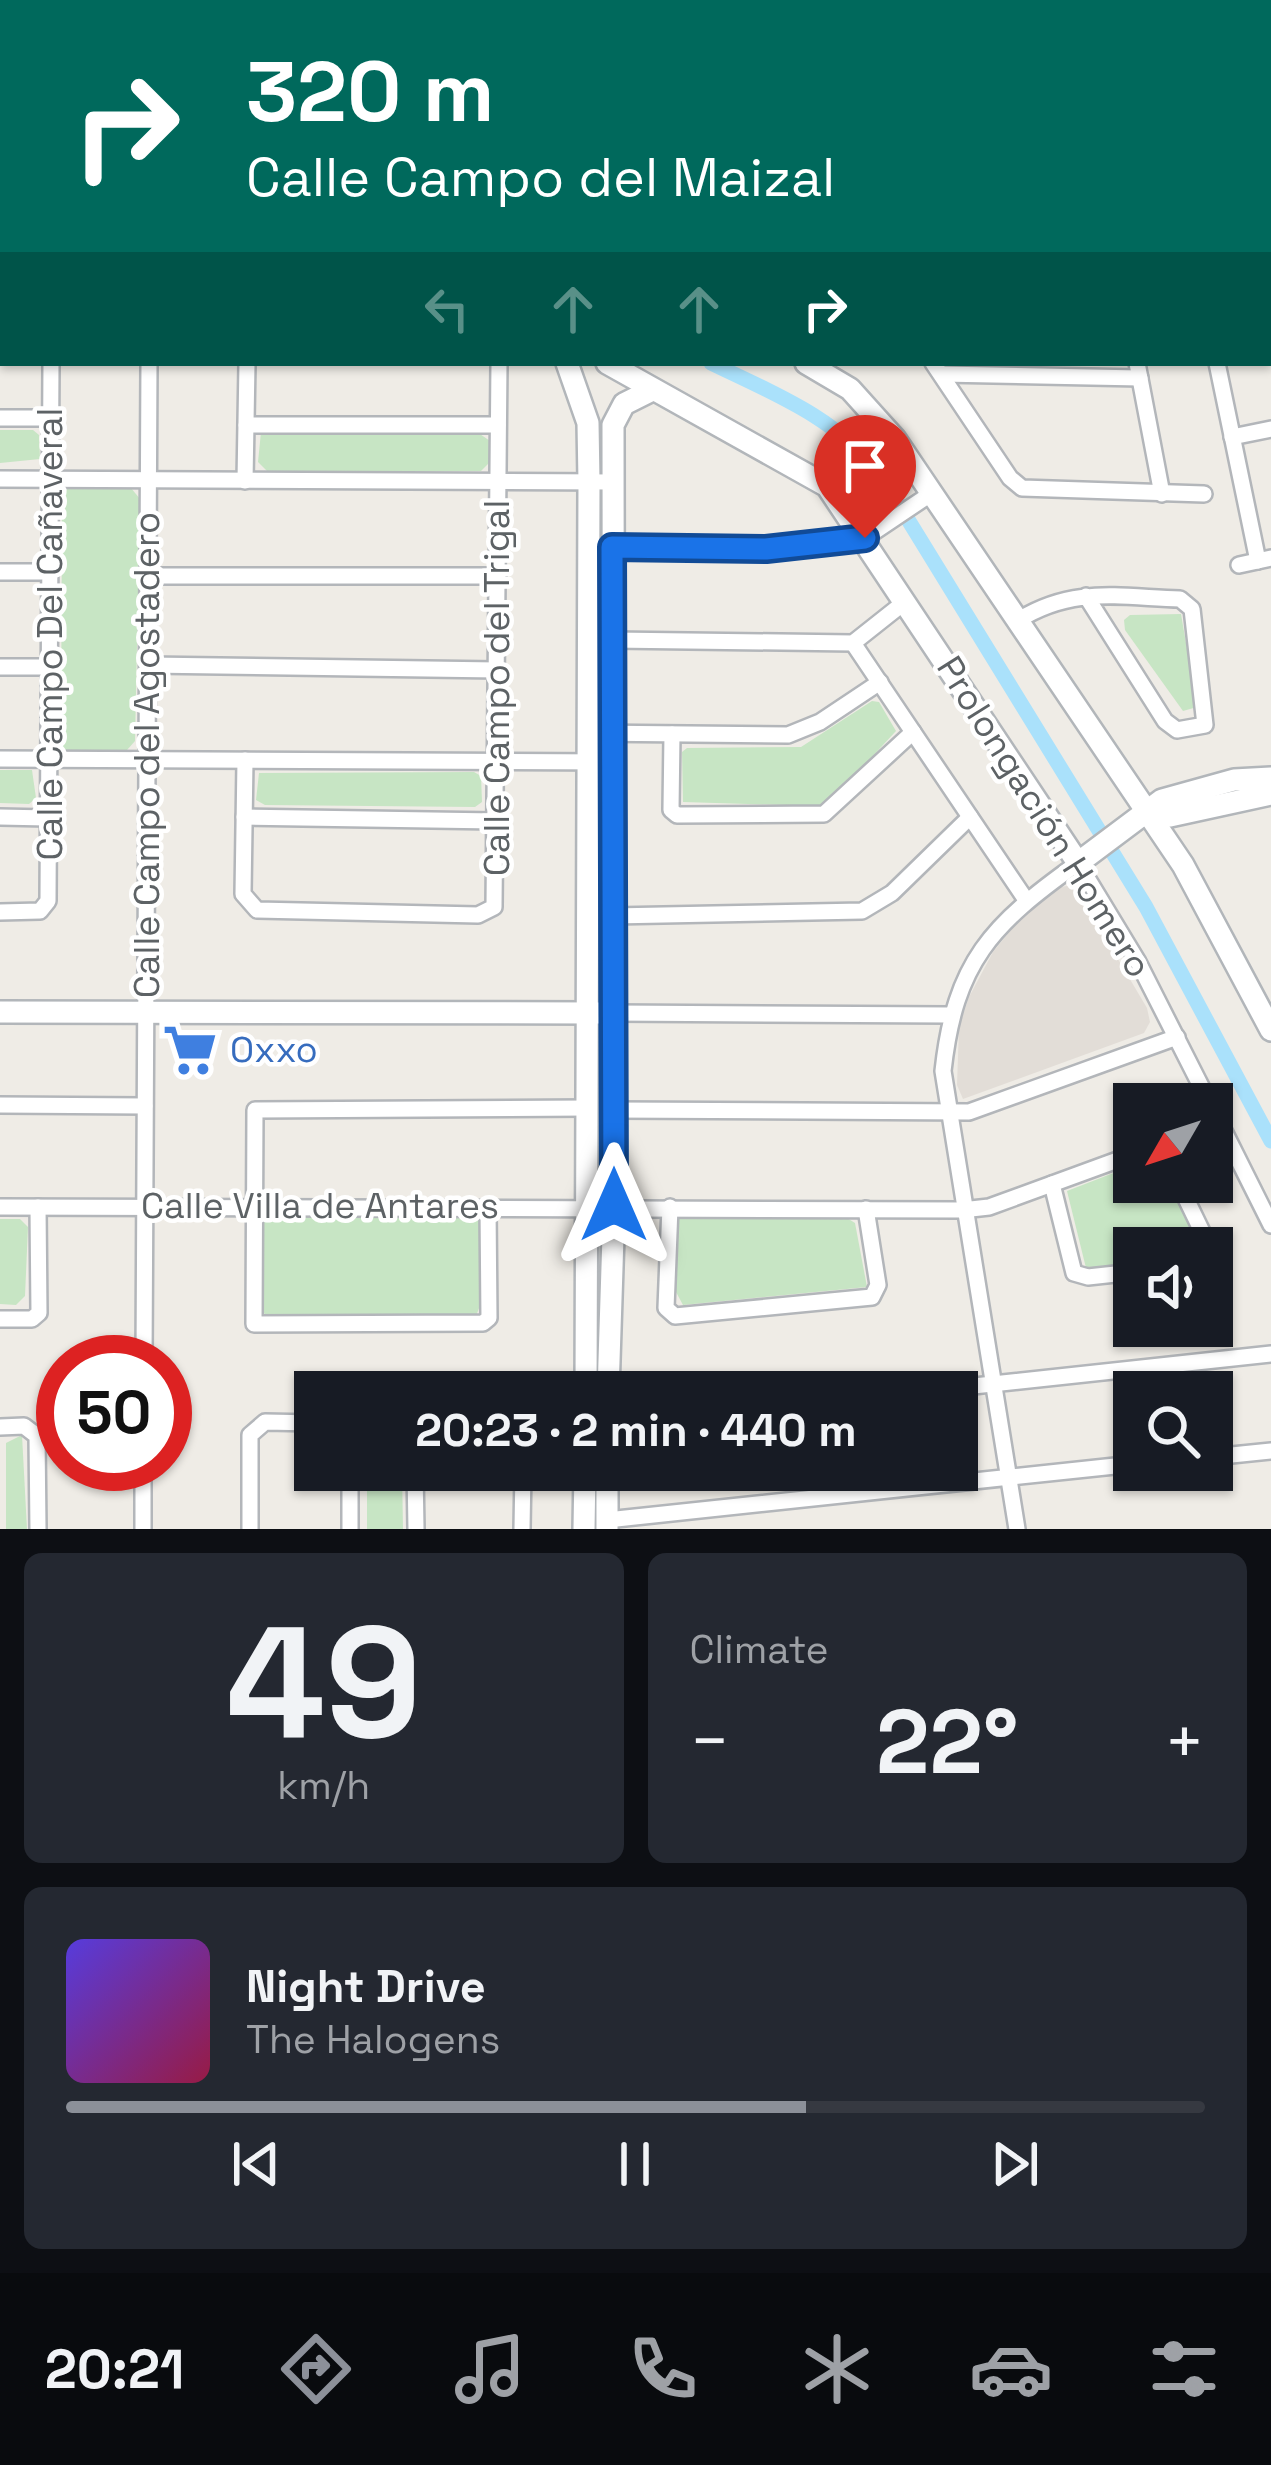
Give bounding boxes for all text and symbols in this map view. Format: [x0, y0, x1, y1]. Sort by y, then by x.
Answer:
text: 320 m [246, 38, 494, 146]
icon: right [48, 48, 204, 204]
text: Calle Campo del Maizal [246, 143, 835, 212]
icon: left [414, 276, 480, 342]
icon: ahead [540, 276, 606, 342]
icon: ahead [666, 276, 732, 342]
icon: right [792, 276, 858, 342]
street label: Calle Campo Del Cañaveral [27, 408, 73, 860]
pin [814, 415, 916, 538]
icon: arrive [832, 433, 898, 499]
street label: Calle Campo del Trigal [474, 500, 520, 876]
street label: Calle Campo del Agostadero [124, 512, 170, 998]
street label: Prolongación Homero [926, 648, 1162, 986]
supermarket icon: Oxxo [161, 1021, 219, 1079]
place label: Oxxo [230, 1027, 318, 1073]
north arrow [1113, 1083, 1233, 1203]
map controls [1113, 1083, 1233, 1491]
position arrow [551, 1142, 677, 1268]
street label: Calle Villa de Antares [141, 1183, 499, 1229]
button: sound [1113, 1227, 1233, 1347]
speed limit sign: 50 [36, 1335, 192, 1491]
button: search [1113, 1371, 1233, 1491]
text: 20:23 · 2 min · 440 m [415, 1402, 857, 1459]
text: 49 [226, 1583, 422, 1783]
text: Climate [690, 1625, 829, 1674]
text: 22° [876, 1684, 1018, 1799]
text: − [690, 1699, 730, 1783]
text: + [1164, 1699, 1205, 1783]
text: km/h [277, 1761, 370, 1810]
text: Night Drive [246, 1958, 486, 2015]
text: The Halogens [246, 2015, 500, 2064]
icon: previous [223, 2131, 289, 2197]
icon: pause [602, 2131, 668, 2197]
icon: next [982, 2131, 1048, 2197]
icon: directions [274, 2327, 358, 2411]
icon: music [448, 2327, 532, 2411]
icon: phone [621, 2327, 705, 2411]
icon: climate [795, 2327, 879, 2411]
icon: car [969, 2327, 1053, 2411]
icon: filters [1142, 2327, 1226, 2411]
text: 20:21 [45, 2335, 184, 2404]

